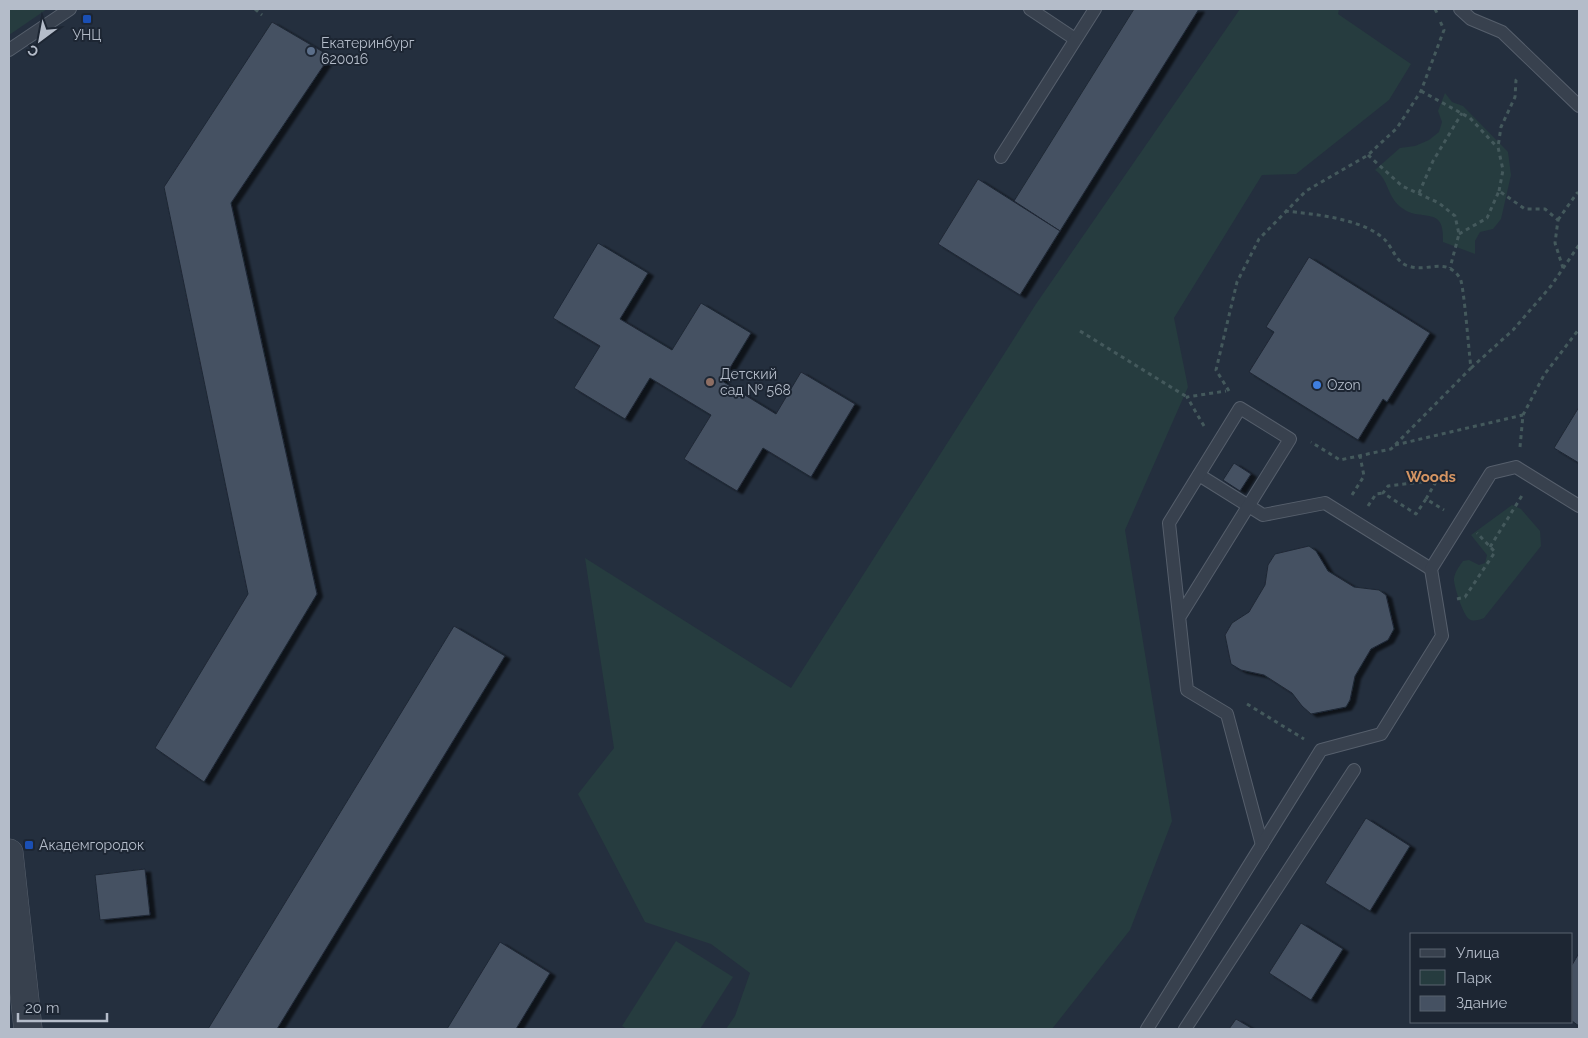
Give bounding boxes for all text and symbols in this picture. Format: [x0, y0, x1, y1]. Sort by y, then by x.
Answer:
marker: УНЦ [81, 13, 93, 25]
north arrow [15, 15, 65, 65]
place label: УНЦ [72, 27, 102, 43]
place label: Екатеринбург 620016 [321, 35, 415, 67]
text: С [24, 41, 41, 60]
marker: Екатеринбург 620016 [305, 45, 317, 57]
place label: Детский сад № 568 [720, 366, 791, 398]
marker: Детский сад № 568 [704, 376, 716, 388]
place label: Ozon [1327, 377, 1361, 393]
marker: Ozon [1311, 379, 1323, 391]
district label: Woods [1406, 468, 1456, 486]
place label: Академгородок [39, 837, 144, 853]
marker: Академгородок [23, 839, 35, 851]
legend [1410, 933, 1573, 1023]
text: Улица [1456, 944, 1500, 962]
text: Парк [1456, 969, 1492, 987]
scale bar [18, 990, 106, 1022]
text: Здание [1456, 994, 1508, 1012]
text: 20 m [25, 999, 60, 1017]

